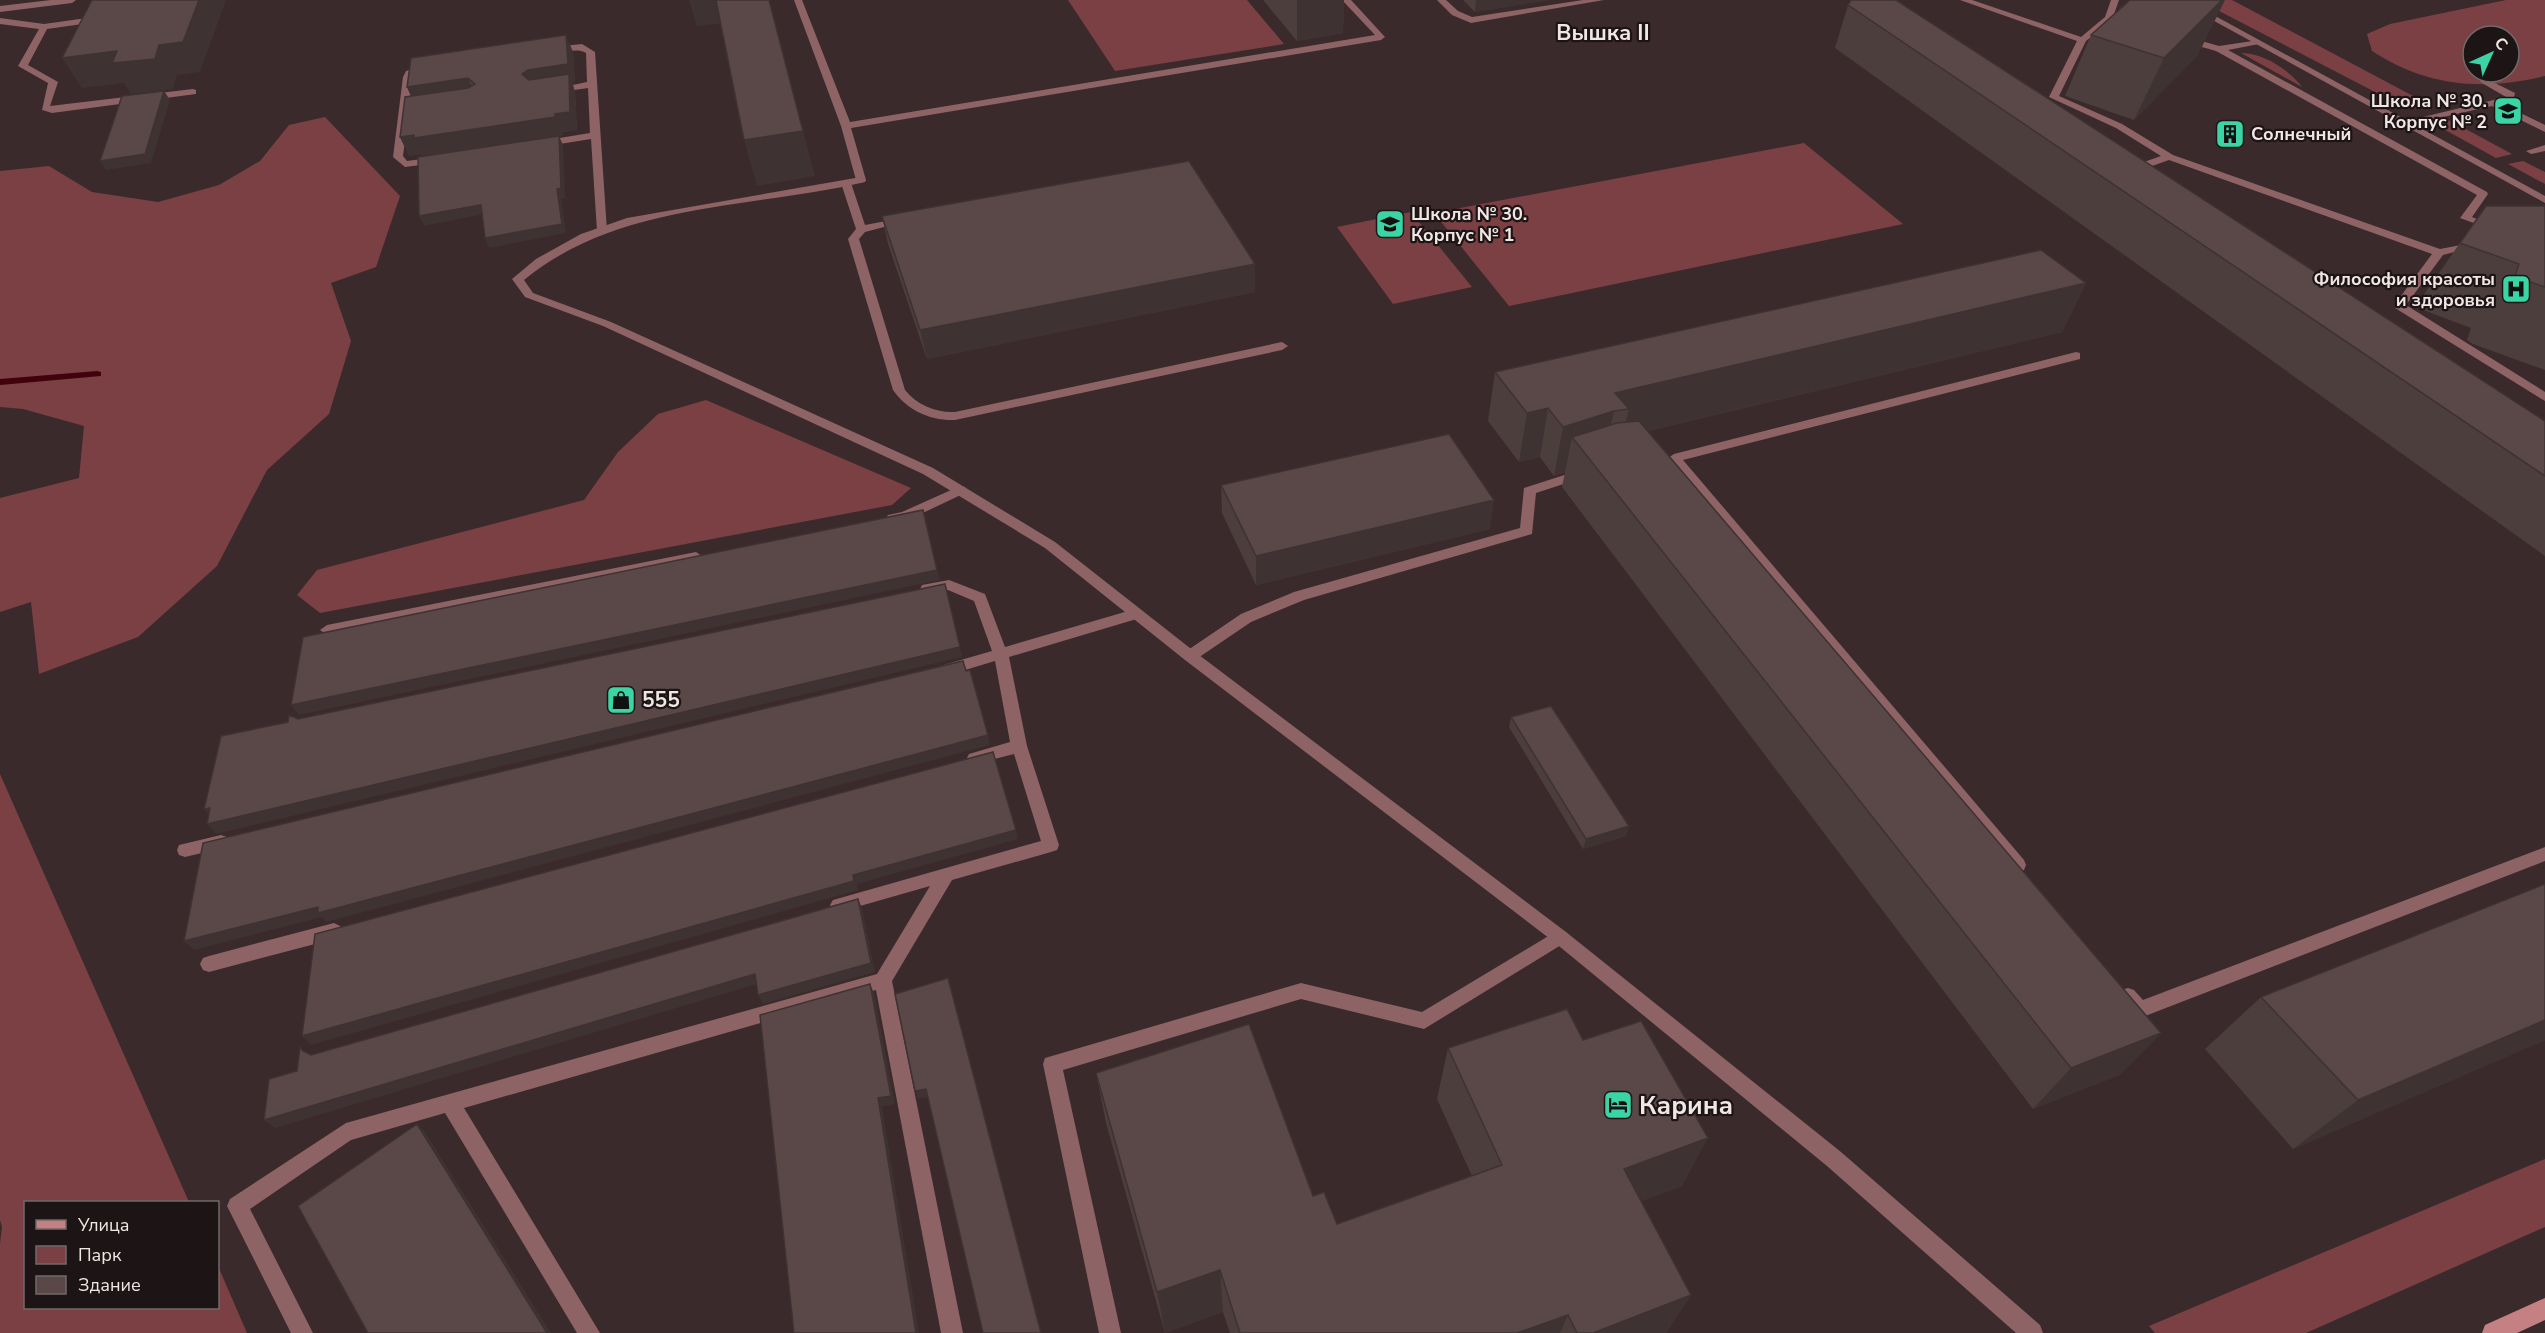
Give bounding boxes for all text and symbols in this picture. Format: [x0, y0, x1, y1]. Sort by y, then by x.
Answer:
district label: Вышка II [1556, 18, 1650, 48]
north arrow [2461, 24, 2521, 84]
text: С [2489, 32, 2513, 56]
place label: Школа № 30. Корпус № 2 [2371, 89, 2487, 134]
school or university icon: Школа № 30. Корпус № 2 [2492, 95, 2524, 127]
building icon: Солнечный [2214, 118, 2246, 150]
place label: Солнечный [2251, 122, 2351, 146]
place label: Школа № 30. Корпус № 1 [1411, 202, 1527, 247]
school or university icon: Школа № 30. Корпус № 1 [1374, 208, 1406, 240]
place label: Философия красоты и здоровья [2313, 267, 2495, 312]
hospital icon: Философия красоты и здоровья [2500, 273, 2532, 305]
shop icon: 555 [605, 684, 637, 716]
place label: 555 [642, 686, 680, 714]
place label: Карина [1639, 1088, 1733, 1123]
hotel icon: Карина [1602, 1089, 1634, 1121]
legend [24, 1201, 219, 1309]
text: Улица [77, 1213, 129, 1237]
text: Парк [78, 1243, 122, 1267]
text: Здание [78, 1273, 141, 1297]

